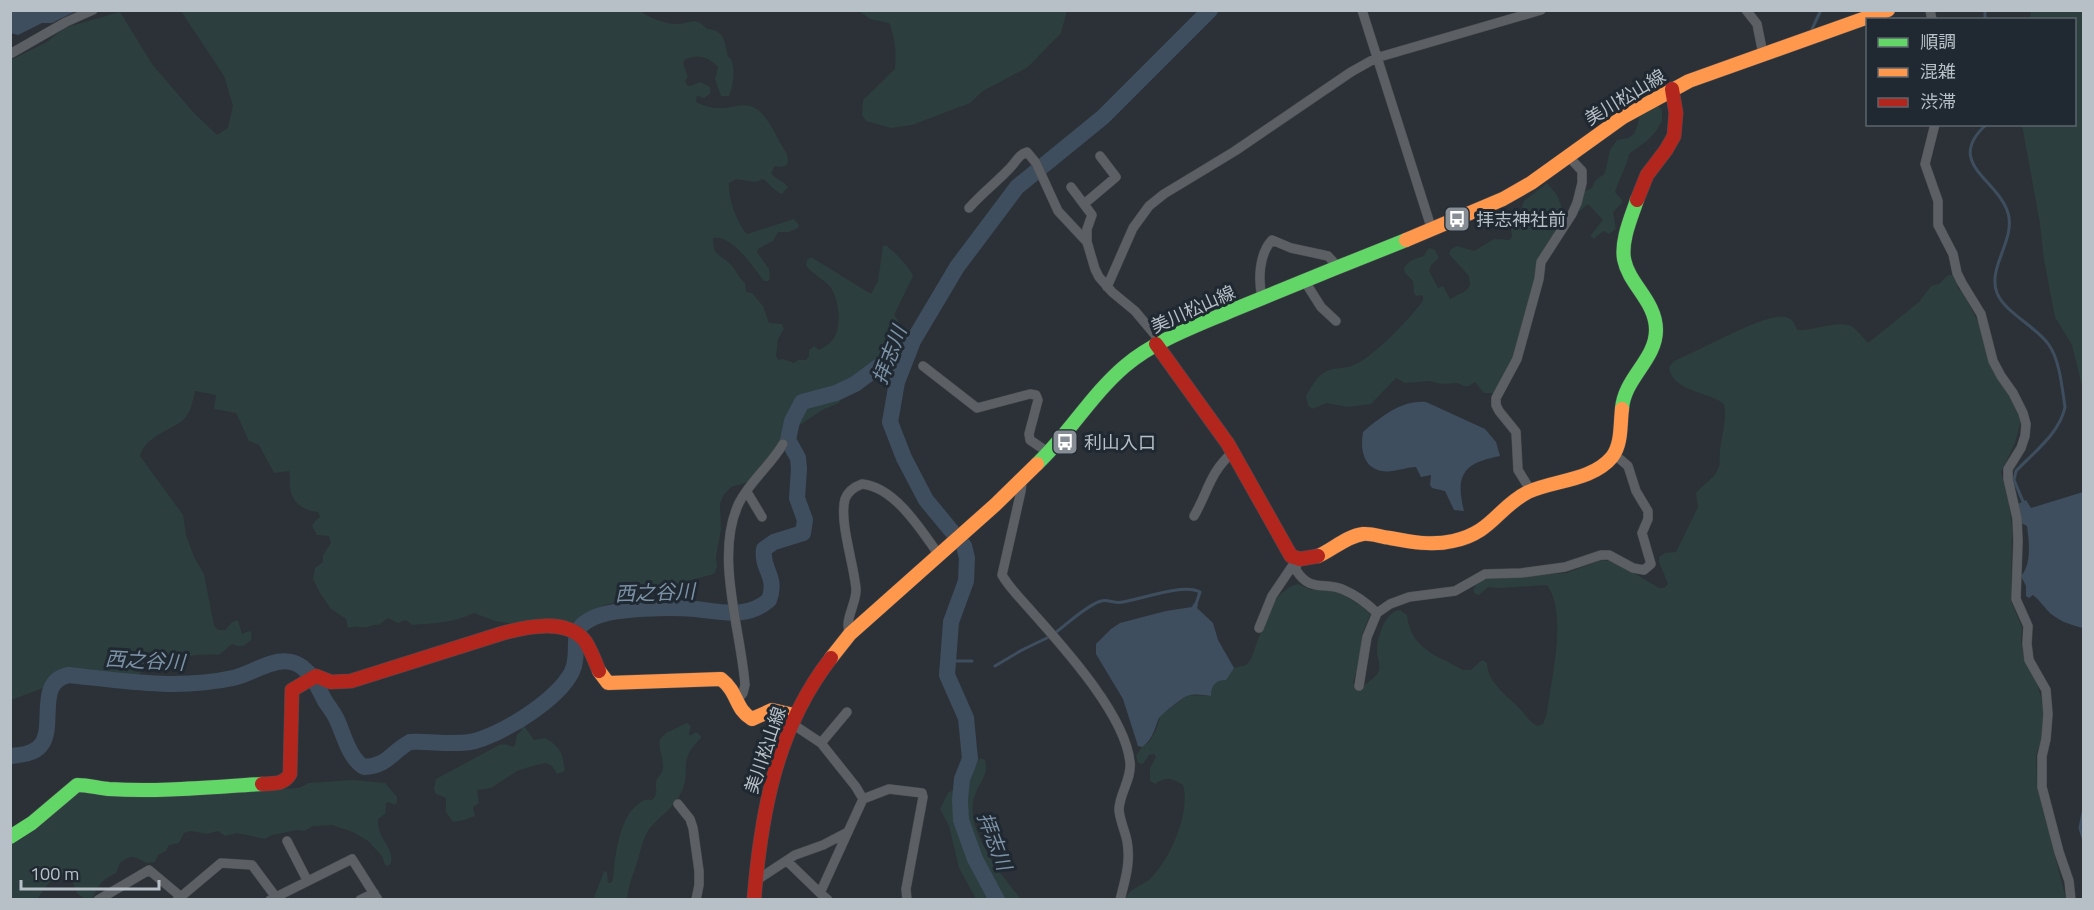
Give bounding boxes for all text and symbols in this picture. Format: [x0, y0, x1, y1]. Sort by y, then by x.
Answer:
legend [1866, 18, 2076, 126]
text: 順調 [1920, 28, 1956, 55]
text: 混雑 [1920, 58, 1956, 85]
street label: 美川松山線 [1579, 62, 1671, 132]
text: 渋滞 [1920, 88, 1956, 115]
bus stop icon: 拝志神社前 [1442, 204, 1472, 234]
place label: 拝志神社前 [1476, 206, 1566, 233]
street label: 美川松山線 [1146, 278, 1240, 340]
water label: 拝志川 [864, 320, 915, 389]
bus stop icon: 利山入口 [1050, 427, 1080, 457]
place label: 利山入口 [1084, 429, 1156, 456]
water label: 西之谷川 [614, 575, 698, 609]
water label: 西之谷川 [104, 642, 188, 678]
street label: 美川松山線 [738, 703, 792, 797]
water label: 拝志川 [970, 807, 1021, 876]
scale bar [21, 853, 159, 891]
text: 100 m [30, 860, 79, 887]

